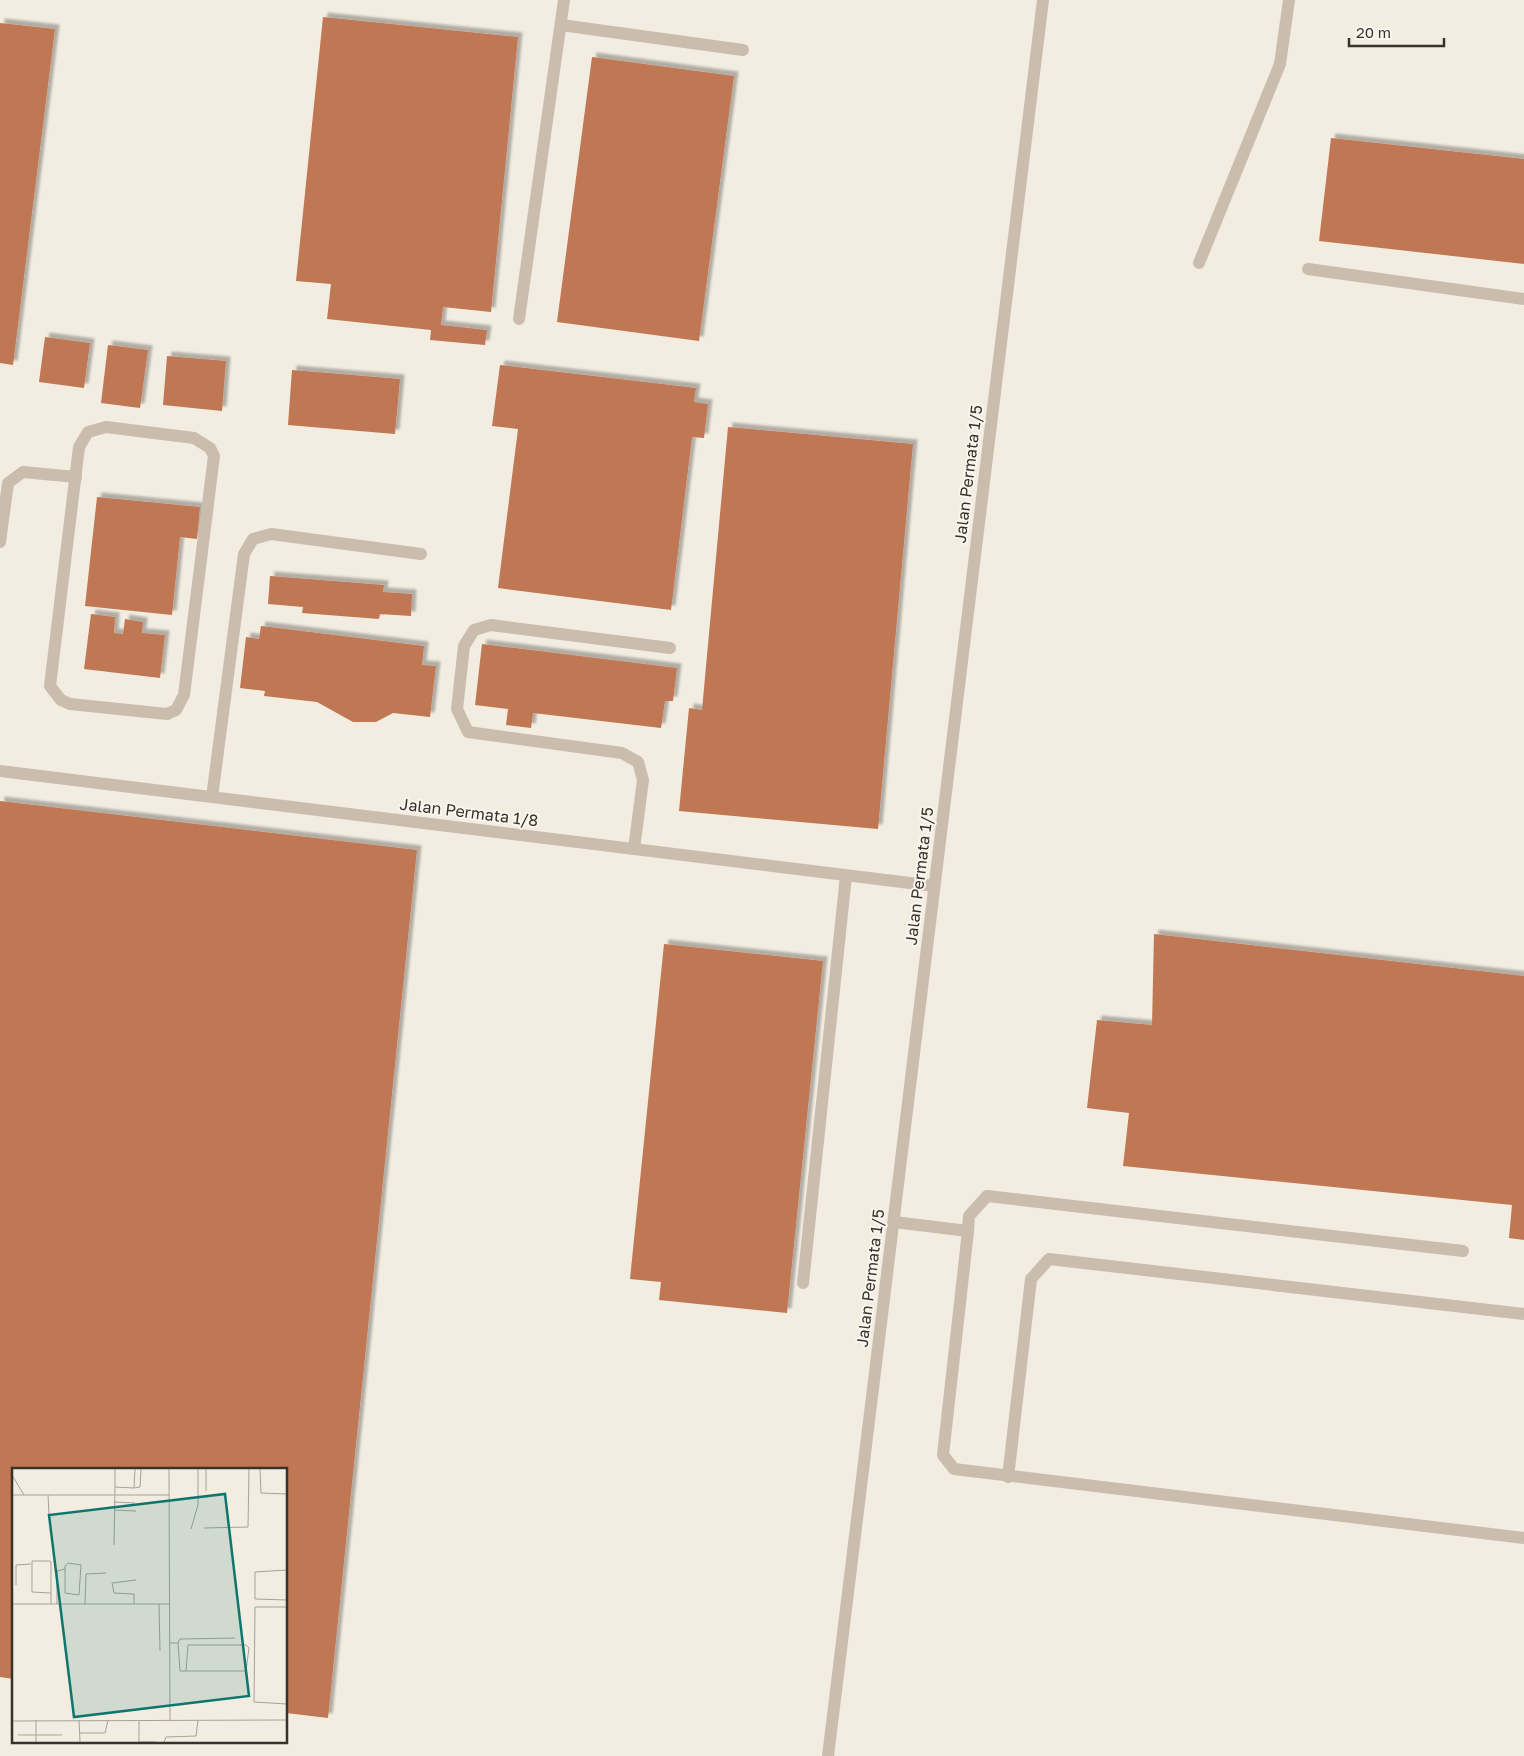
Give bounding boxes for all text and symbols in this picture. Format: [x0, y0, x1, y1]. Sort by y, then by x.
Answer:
scale bar [1349, 15, 1444, 47]
text: 20 m [1356, 23, 1391, 41]
street label: Jalan Permata 1/5 [950, 404, 986, 544]
street label: Jalan Permata 1/8 [399, 794, 539, 830]
street label: Jalan Permata 1/5 [901, 806, 937, 946]
street label: Jalan Permata 1/5 [852, 1208, 888, 1348]
inset map [12, 1468, 288, 1744]

